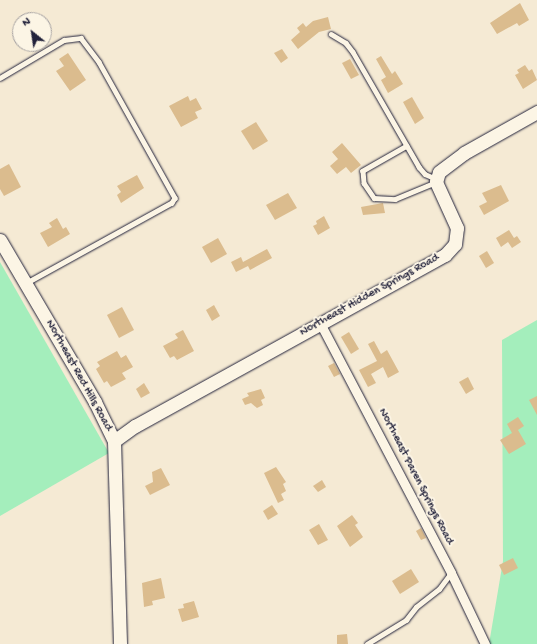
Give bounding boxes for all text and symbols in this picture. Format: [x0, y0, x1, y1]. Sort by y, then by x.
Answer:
north arrow [12, 12, 52, 52]
text: N [20, 15, 33, 29]
street label: Northeast Hidden Springs Road [298, 252, 442, 340]
street label: Northeast Red Hills Road [41, 318, 115, 434]
street label: Northeast Paren Springs Road [374, 406, 456, 548]

